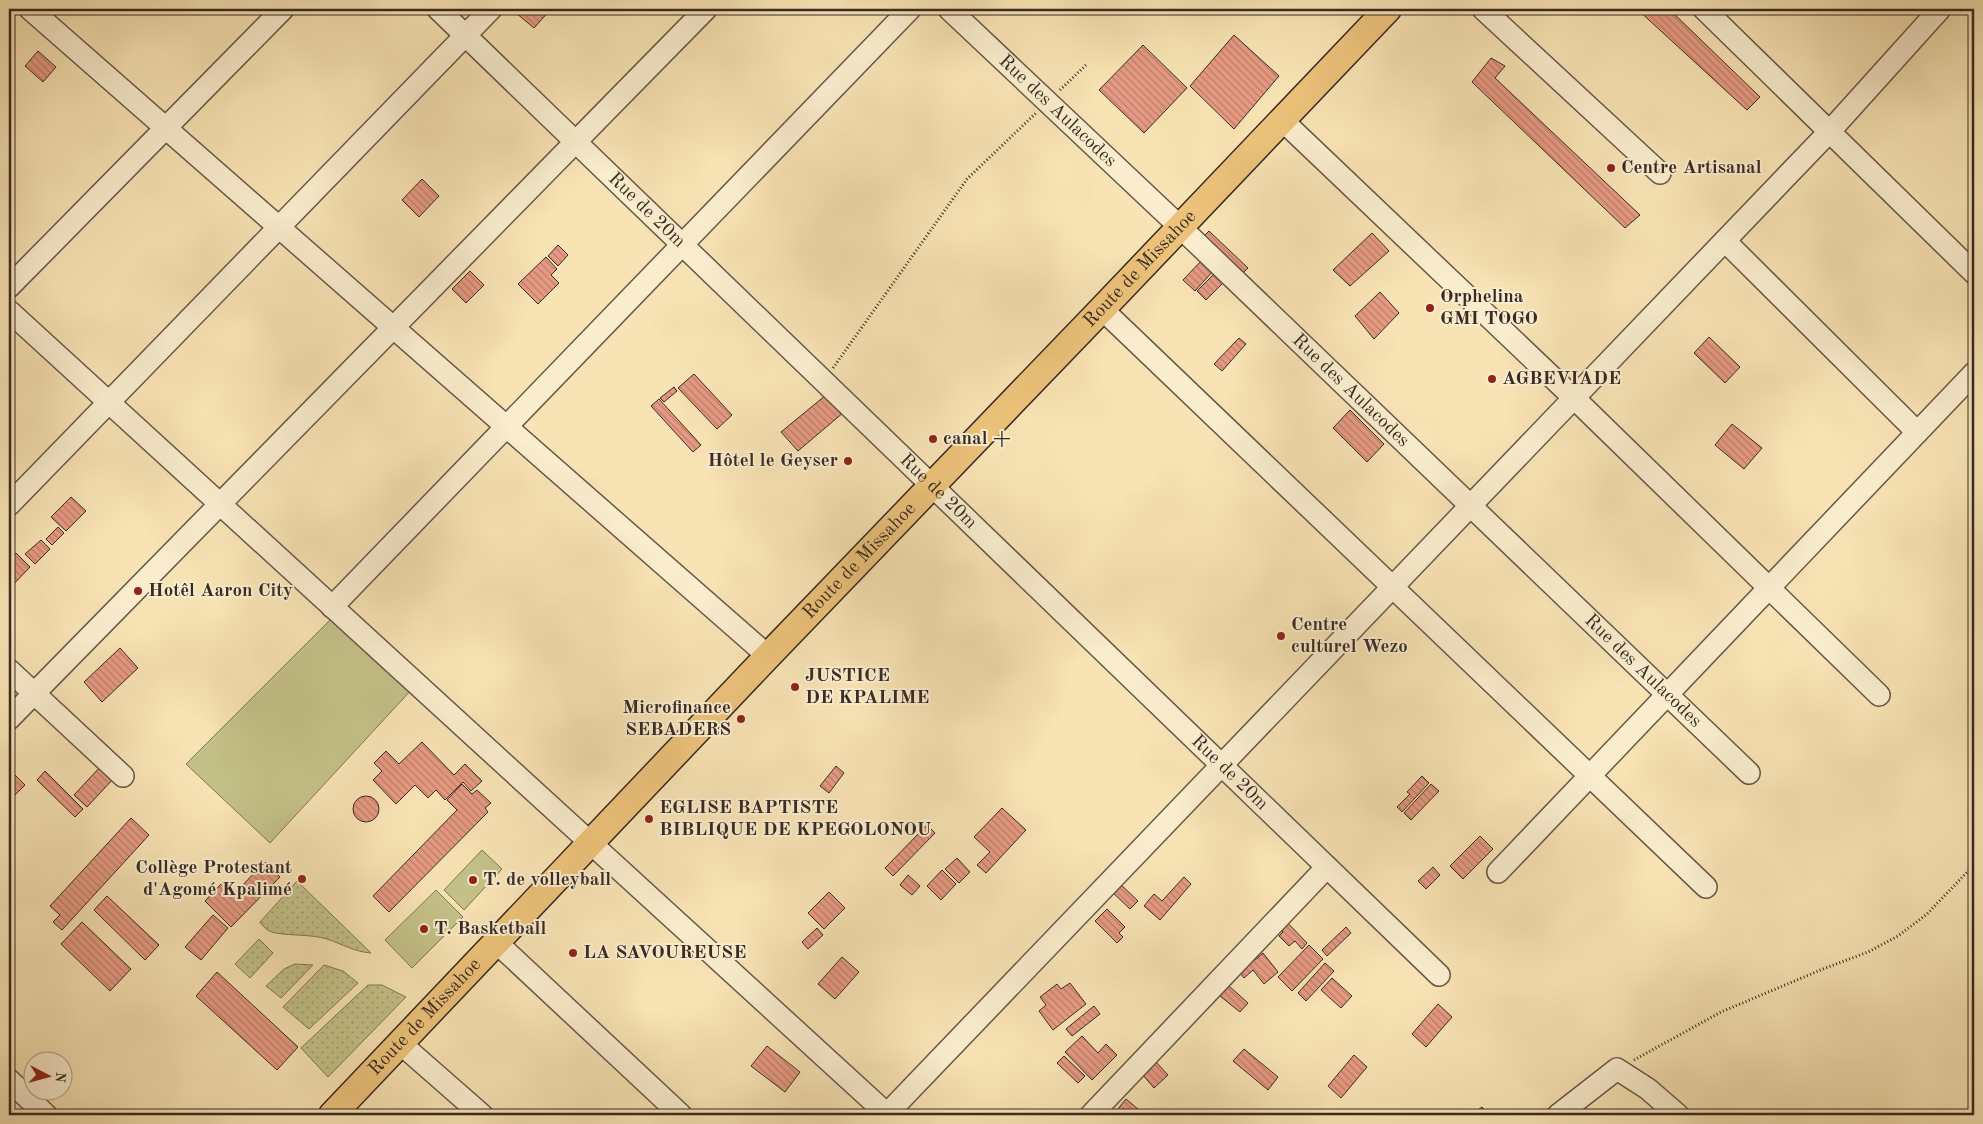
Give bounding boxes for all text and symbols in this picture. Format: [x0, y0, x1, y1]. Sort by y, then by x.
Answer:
street label: Rue des Aulacodes [995, 52, 1120, 171]
place label: Centre Artisanal [1621, 159, 1762, 178]
marker: Centre Artisanal [1605, 162, 1617, 174]
street label: Rue de 20m [604, 169, 689, 252]
street label: Route de Missahoe [1080, 207, 1200, 331]
place label: Orphelina GMI TOGO [1440, 288, 1538, 329]
marker: Orphelina GMI TOGO [1424, 302, 1436, 314]
street label: Rue des Aulacodes [1288, 330, 1413, 451]
place label: AGBEVIADE [1502, 370, 1621, 389]
marker: AGBEVIADE [1486, 373, 1498, 385]
place label: canal + [943, 430, 1011, 449]
marker: canal + [927, 433, 939, 445]
street label: Rue de 20m [896, 450, 980, 533]
place label: Hôtel le Geyser [708, 452, 838, 471]
marker: Hôtel le Geyser [842, 455, 854, 467]
street label: Route de Missahoe [799, 499, 920, 623]
place label: Hotêl Aaron City [148, 582, 293, 601]
marker: Hotêl Aaron City [132, 585, 144, 597]
street label: Rue des Aulacodes [1581, 611, 1705, 731]
place label: Centre culturel Wezo [1291, 616, 1408, 657]
marker: Centre culturel Wezo [1275, 630, 1287, 642]
place label: JUSTICE DE KPALIME [805, 667, 929, 708]
marker: JUSTICE DE KPALIME [789, 681, 801, 693]
place label: Microfinance SEBADERS [622, 699, 731, 740]
marker: Microfinance SEBADERS [735, 713, 747, 725]
street label: Rue de 20m [1187, 732, 1272, 814]
place label: EGLISE BAPTISTE BIBLIQUE DE KPEGOLONOU [659, 799, 932, 840]
marker: EGLISE BAPTISTE BIBLIQUE DE KPEGOLONOU [643, 813, 655, 825]
place label: Collège Protestant d'Agomé Kpalimé [135, 859, 292, 900]
place label: T. de volleyball [483, 871, 611, 890]
marker: Collège Protestant d'Agomé Kpalimé [296, 873, 308, 885]
marker: T. de volleyball [467, 874, 479, 886]
place label: T. Basketball [434, 920, 546, 939]
marker: T. Basketball [418, 923, 430, 935]
place label: LA SAVOUREUSE [583, 944, 746, 963]
marker: LA SAVOUREUSE [567, 947, 579, 959]
street label: Route de Missahoe [365, 955, 485, 1079]
north arrow [22, 1052, 72, 1102]
text: N [52, 1071, 67, 1084]

